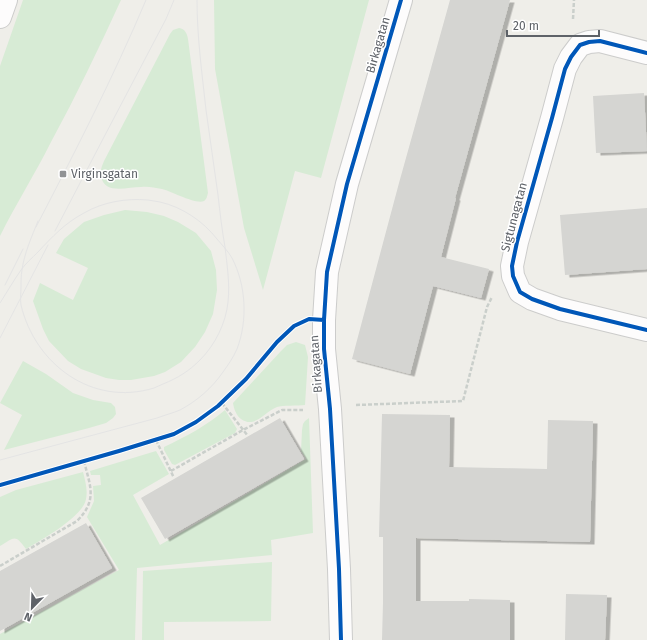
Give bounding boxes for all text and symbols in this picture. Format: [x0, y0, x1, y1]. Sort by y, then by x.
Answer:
scale bar [507, 12, 599, 38]
street label: Birkagatan [363, 15, 393, 75]
text: 20 m [513, 19, 539, 33]
place label: Virginsgatan [71, 167, 138, 181]
marker: Virginsgatan [58, 169, 68, 179]
street label: Sigtunagatan [498, 181, 530, 253]
street label: Birkagatan [307, 335, 325, 393]
north arrow [12, 588, 52, 628]
text: N [22, 609, 34, 624]

